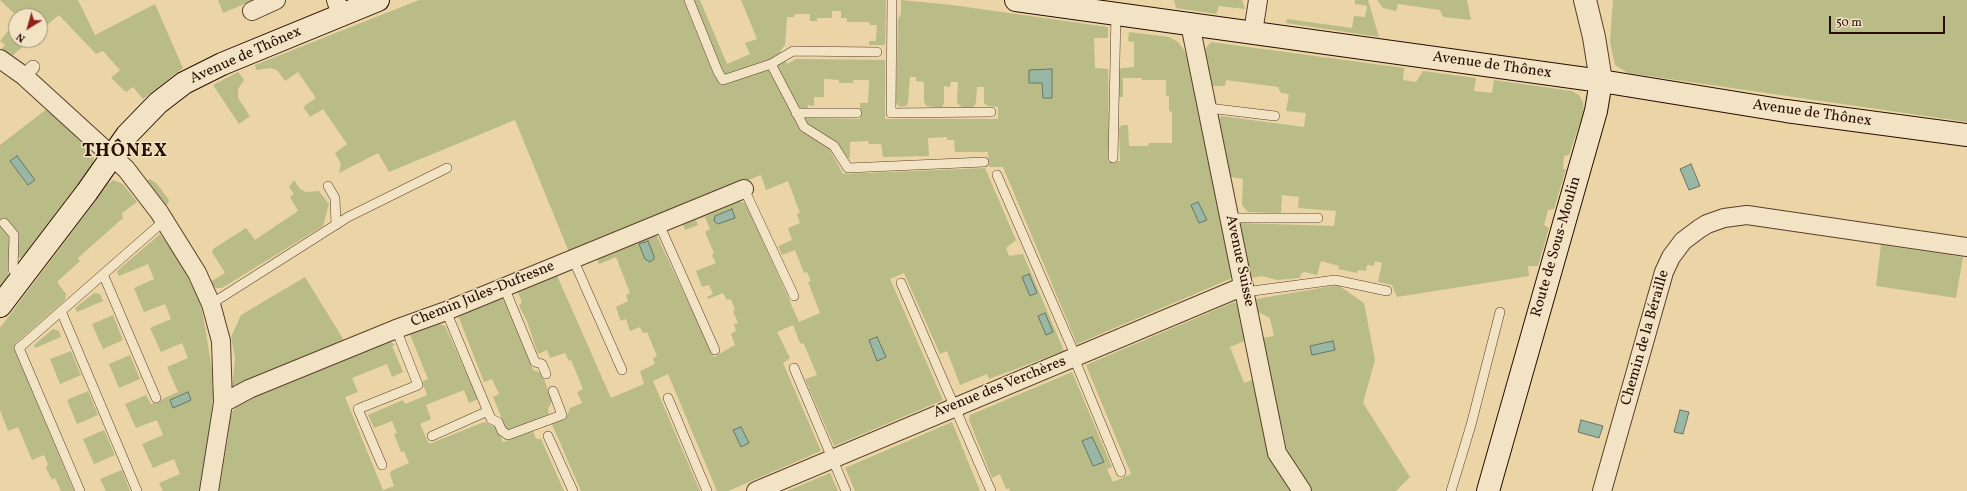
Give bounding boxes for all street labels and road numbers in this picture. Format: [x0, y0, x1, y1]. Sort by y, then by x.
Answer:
street label: Avenue de Thônex [188, 23, 304, 89]
street label: Avenue de Thônex [1431, 49, 1553, 83]
street label: Avenue de Thônex [1751, 97, 1873, 131]
street label: Route de Sous-Moulin [1528, 175, 1586, 319]
street label: Avenue Suisse [1221, 214, 1257, 308]
street label: Chemin Jules-Dufresne [409, 258, 557, 332]
street label: Chemin de la Béraille [1618, 268, 1674, 408]
street label: Avenue des Verchères [931, 353, 1069, 423]

